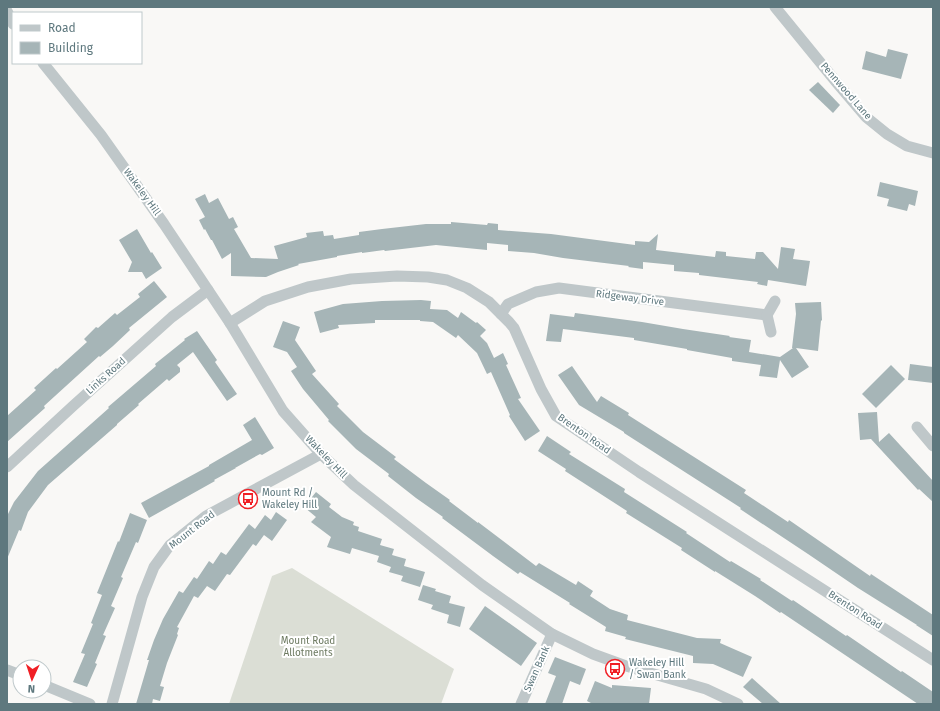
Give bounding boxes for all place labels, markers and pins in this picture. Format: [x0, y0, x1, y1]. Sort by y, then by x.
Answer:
place label: Mount Rd / Wakeley Hill [262, 487, 317, 511]
bus stop icon: Mount Rd / Wakeley Hill [237, 488, 259, 510]
place label: Wakeley Hill / Swan Bank [629, 657, 687, 681]
bus stop icon: Wakeley Hill / Swan Bank [604, 658, 626, 680]

